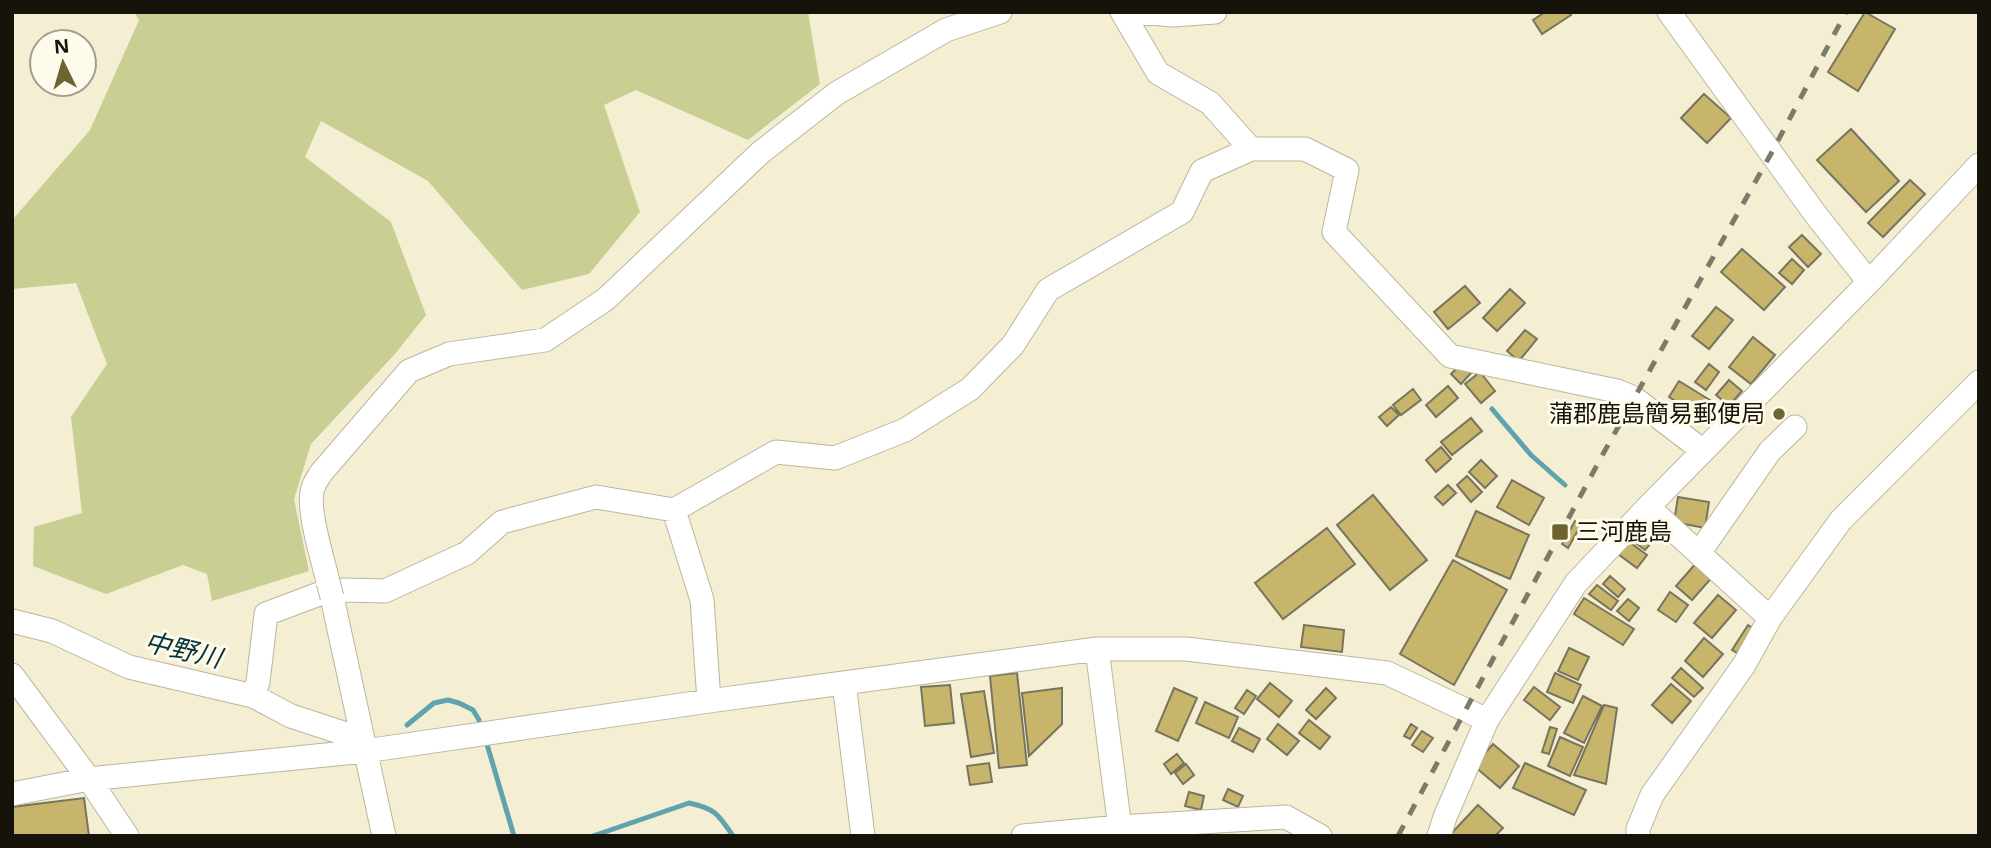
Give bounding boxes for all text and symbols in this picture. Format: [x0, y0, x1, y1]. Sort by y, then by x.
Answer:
north arrow [28, 28, 98, 98]
text: N [53, 32, 70, 60]
place label: 蒲郡鹿島簡易郵便局 [1549, 396, 1765, 429]
marker: 蒲郡鹿島簡易郵便局 [1771, 406, 1787, 422]
place label: 三河鹿島 [1576, 514, 1672, 547]
marker: 三河鹿島 [1550, 522, 1570, 542]
water label: 中野川 [141, 623, 228, 676]

